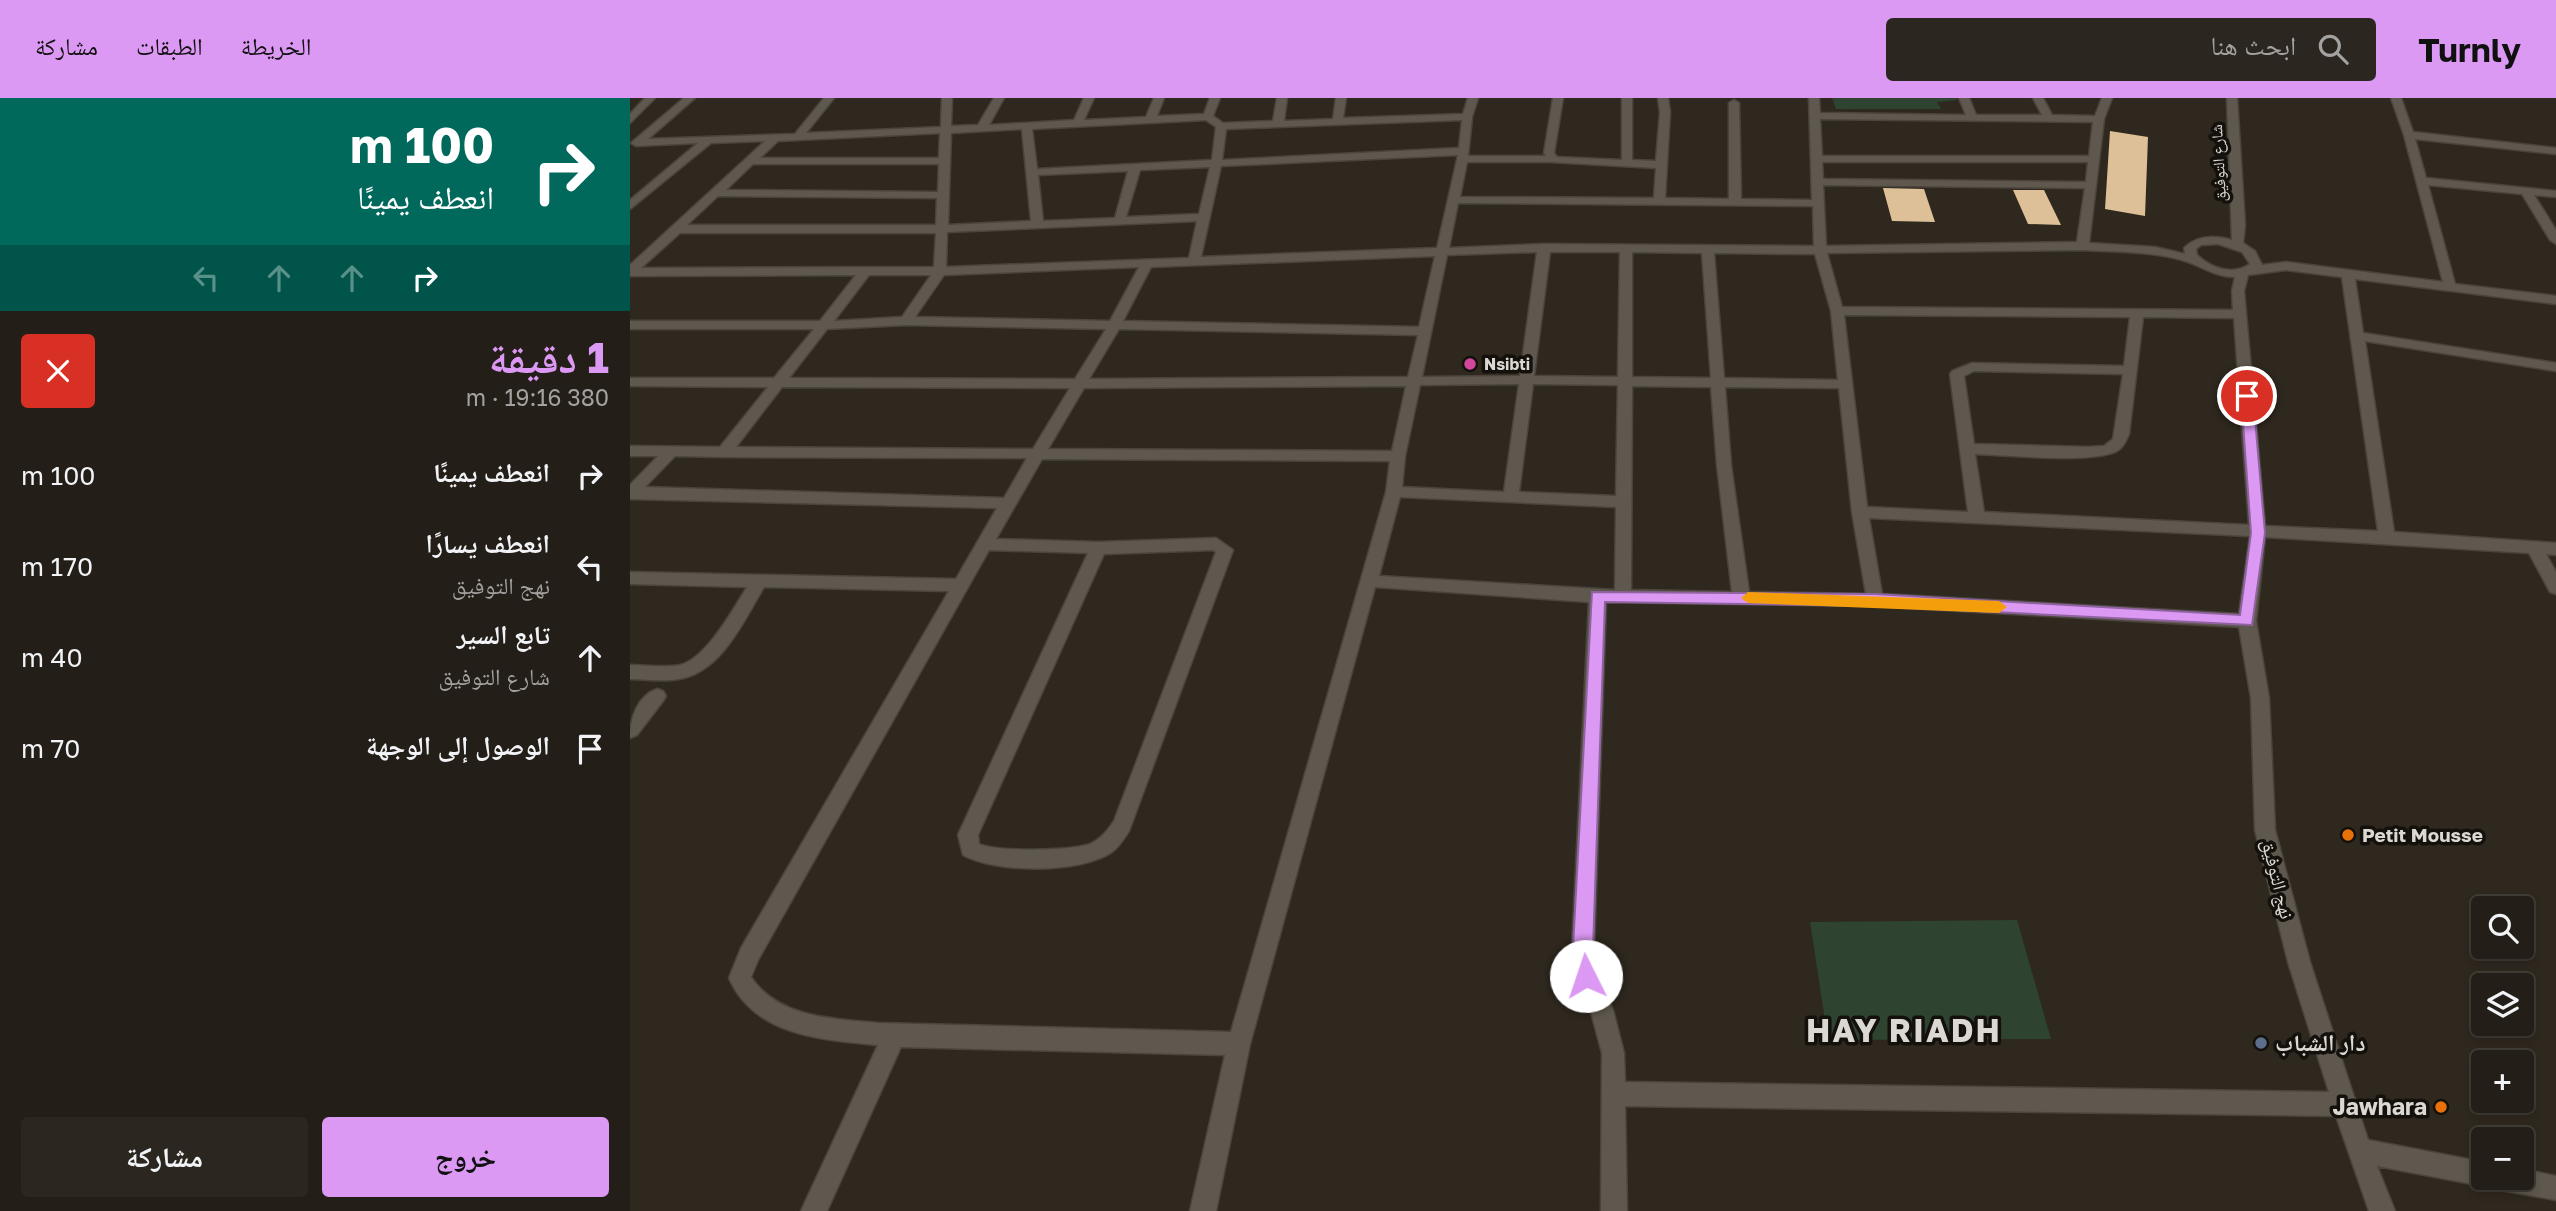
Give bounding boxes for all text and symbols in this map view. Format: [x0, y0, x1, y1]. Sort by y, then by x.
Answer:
search box [1886, 18, 2376, 81]
text: ابحث هنا [2210, 30, 2296, 61]
icon: search [2314, 30, 2352, 68]
text: Turnly [2418, 30, 2521, 69]
text: مشاركة [35, 31, 98, 60]
text: الطبقات [136, 31, 203, 60]
text: الخريطة [241, 31, 311, 60]
text: 100 m [350, 115, 494, 174]
street label: شارع التوفيق [2206, 124, 2231, 202]
icon: right [518, 126, 609, 217]
text: انعطف يمينًا [357, 178, 494, 216]
icon: left [187, 259, 225, 297]
icon: ahead [260, 259, 298, 297]
icon: ahead [333, 259, 371, 297]
icon: right [406, 259, 444, 297]
text: 1 دقيقة [489, 332, 609, 382]
button: close [21, 334, 95, 408]
place label: Nsibti [1484, 354, 1530, 374]
marker: Nsibti [1462, 356, 1478, 372]
pin [2217, 366, 2277, 426]
icon: arrive [2228, 377, 2266, 415]
text: 380 m · 19:16 [466, 383, 609, 411]
text: انعطف يمينًا [433, 457, 550, 488]
icon: right [571, 457, 609, 495]
text: 100 m [21, 460, 95, 491]
text: انعطف يسارًا [426, 528, 550, 559]
icon: left [571, 548, 609, 586]
text: 170 m [21, 551, 93, 582]
text: نهج التوفيق [452, 571, 550, 599]
text: تابع السير [457, 619, 550, 650]
icon: ahead [571, 639, 609, 677]
text: 40 m [21, 642, 83, 673]
text: شارع التوفيق [438, 662, 550, 690]
text: الوصول إلى الوجهة [366, 730, 550, 761]
icon: arrive [571, 730, 609, 768]
text: 70 m [21, 733, 80, 764]
place label: Petit Mousse [2362, 823, 2483, 846]
marker: Petit Mousse [2340, 827, 2356, 843]
street label: نهج التوفيق [2256, 837, 2299, 922]
map controls [2471, 896, 2534, 1190]
button: search [2471, 896, 2534, 959]
position arrow [1549, 939, 1623, 1013]
button: layers [2471, 973, 2534, 1036]
district label: HAY RIADH [1806, 1011, 2002, 1049]
place label: دار الشباب [2275, 1028, 2365, 1057]
marker: دار الشباب [2253, 1035, 2269, 1051]
button: + [2471, 1050, 2534, 1113]
place label: Jawhara [2332, 1092, 2427, 1120]
marker: Jawhara [2433, 1099, 2449, 1115]
button: مشاركة [21, 1117, 308, 1197]
button: خروج [322, 1117, 609, 1197]
button: − [2471, 1127, 2534, 1190]

